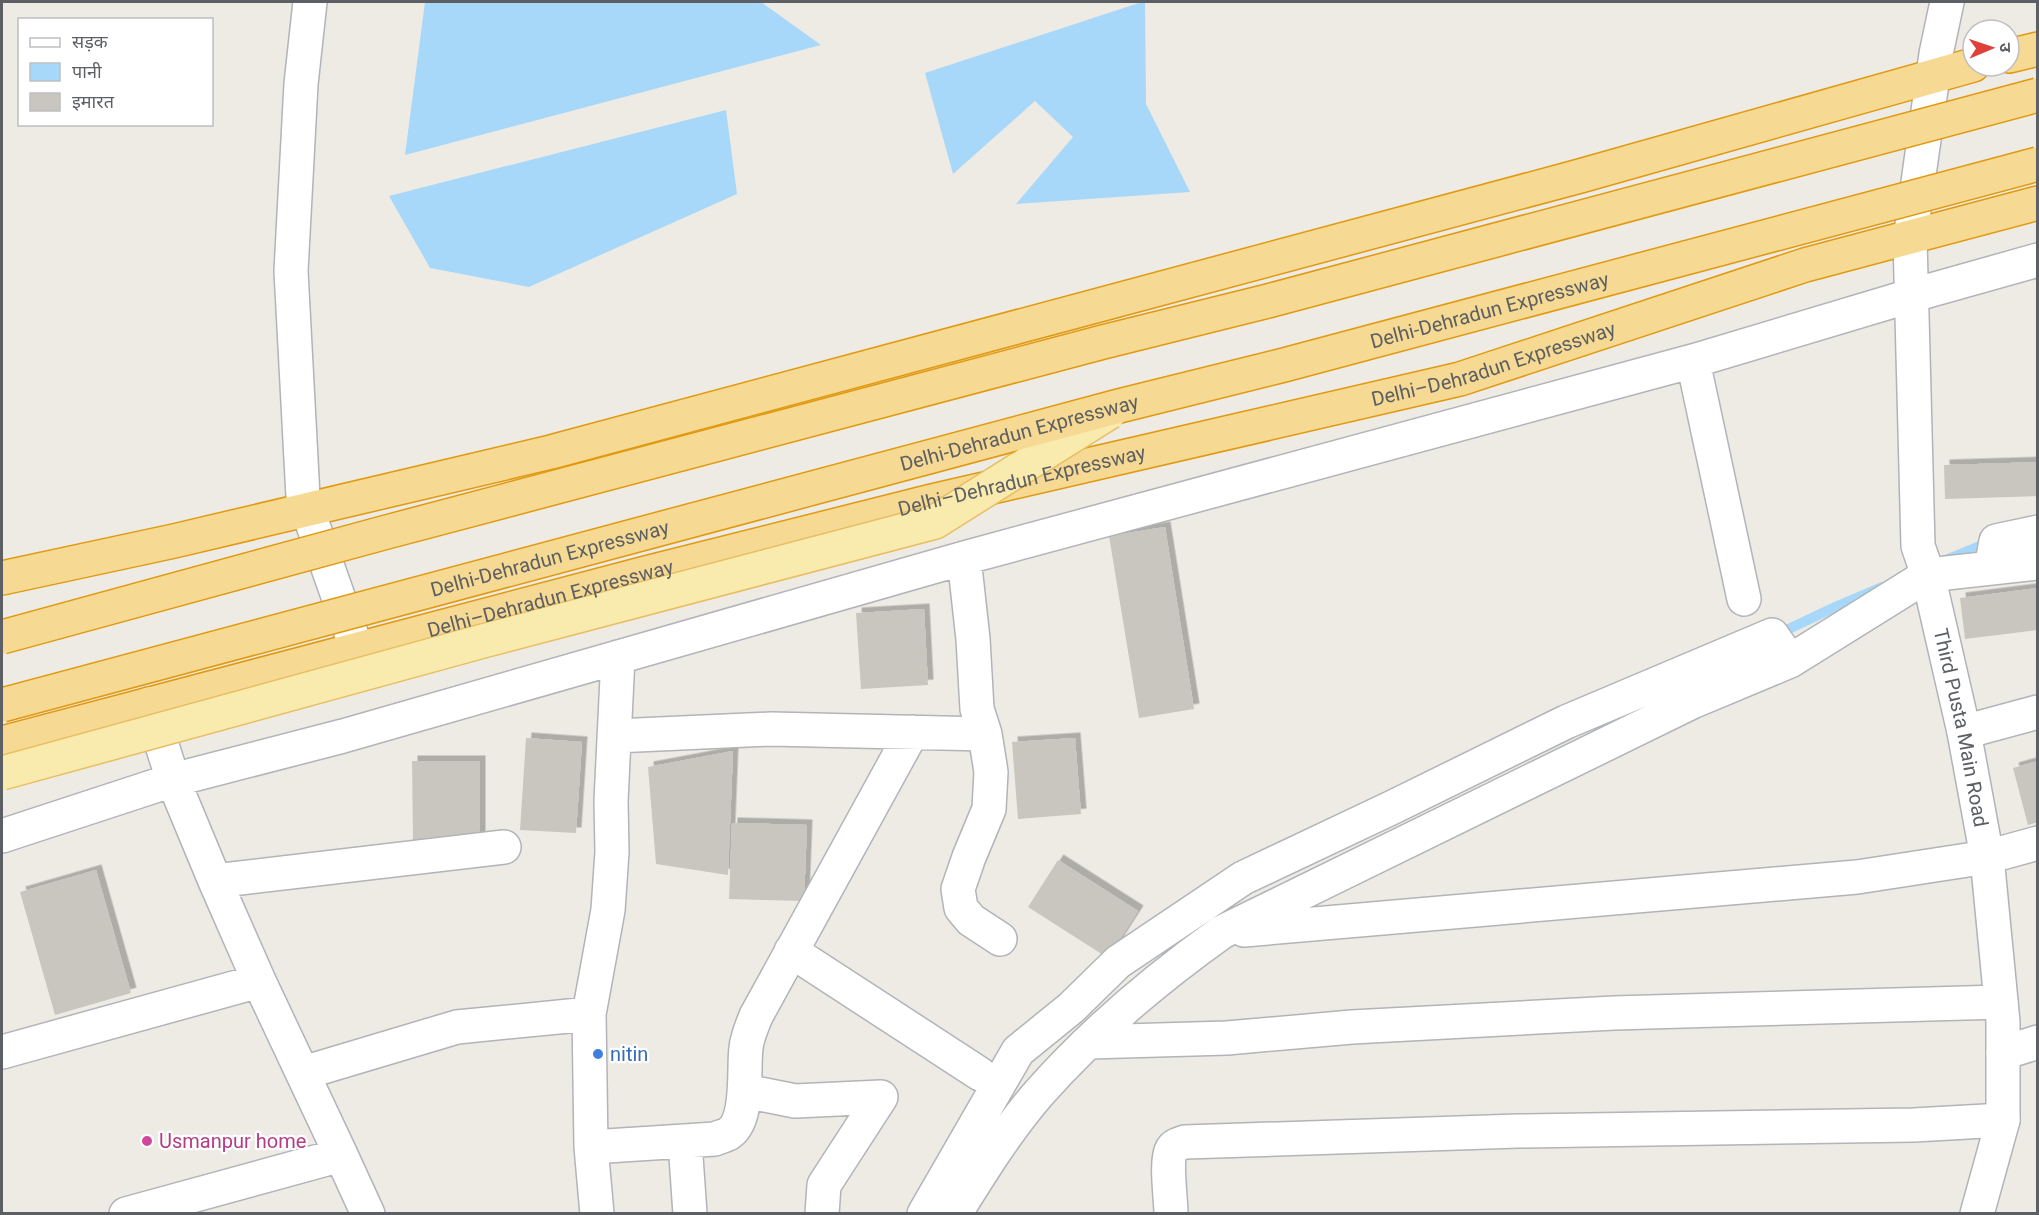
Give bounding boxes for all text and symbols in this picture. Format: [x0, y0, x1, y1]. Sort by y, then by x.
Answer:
legend [18, 18, 213, 126]
north arrow [1961, 18, 2021, 78]
text: सड़क [72, 31, 109, 52]
text: उ [1996, 42, 2015, 53]
text: पानी [72, 61, 102, 82]
text: इमारत [72, 91, 115, 112]
street label: Delhi-Dehradun Expressway [1368, 267, 1612, 354]
street label: Delhi–Dehradun Expressway [1369, 316, 1619, 411]
street label: Delhi-Dehradun Expressway [897, 389, 1142, 476]
street label: Delhi–Dehradun Expressway [895, 440, 1148, 521]
street label: Delhi-Dehradun Expressway [428, 515, 672, 602]
street label: Delhi–Dehradun Expressway [425, 554, 676, 642]
street label: Third Pusta Main Road [1929, 626, 1993, 829]
place label: nitin [610, 1042, 648, 1066]
marker: nitin [591, 1047, 605, 1061]
place label: Usmanpur home [159, 1129, 306, 1153]
marker: Usmanpur home [140, 1134, 154, 1148]

